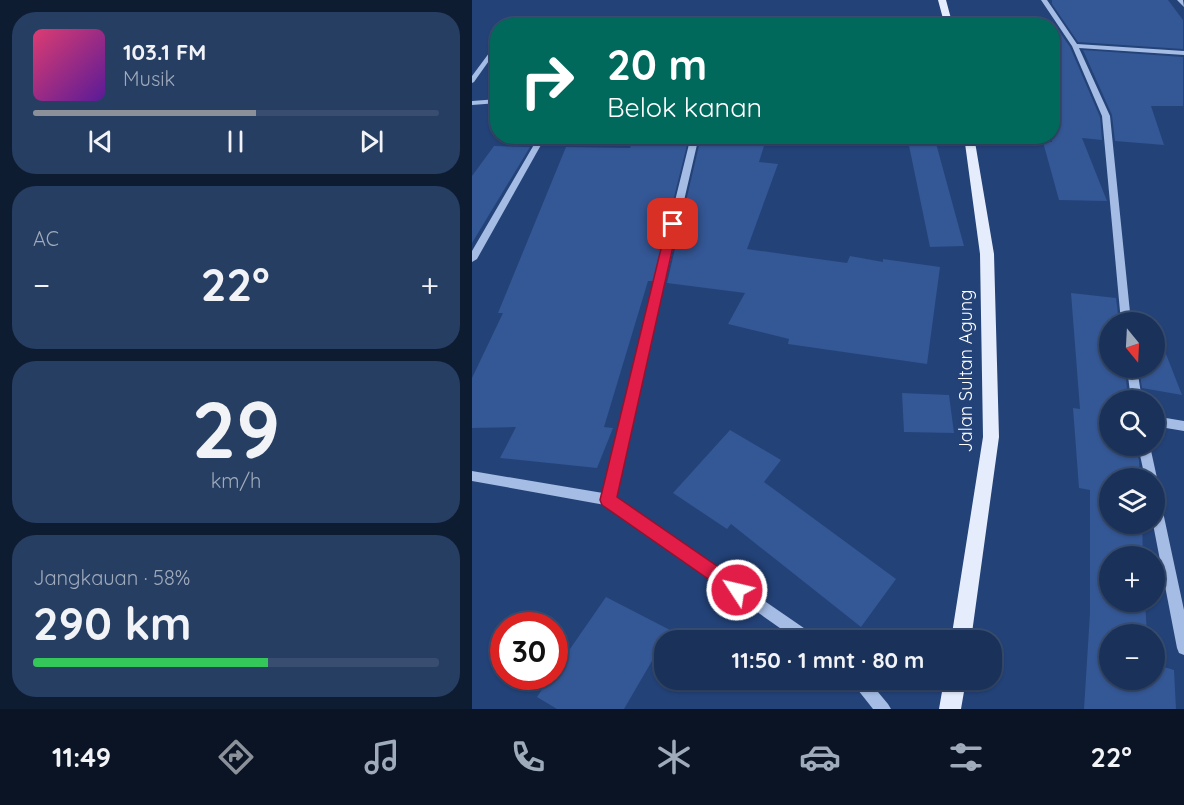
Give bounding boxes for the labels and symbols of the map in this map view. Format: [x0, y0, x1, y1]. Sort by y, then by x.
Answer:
pin [647, 198, 698, 249]
street label: Jalan Sultan Agung [954, 290, 977, 452]
north arrow [1099, 312, 1165, 378]
position arrow [705, 558, 769, 622]
speed limit sign: 30 [490, 612, 568, 690]

